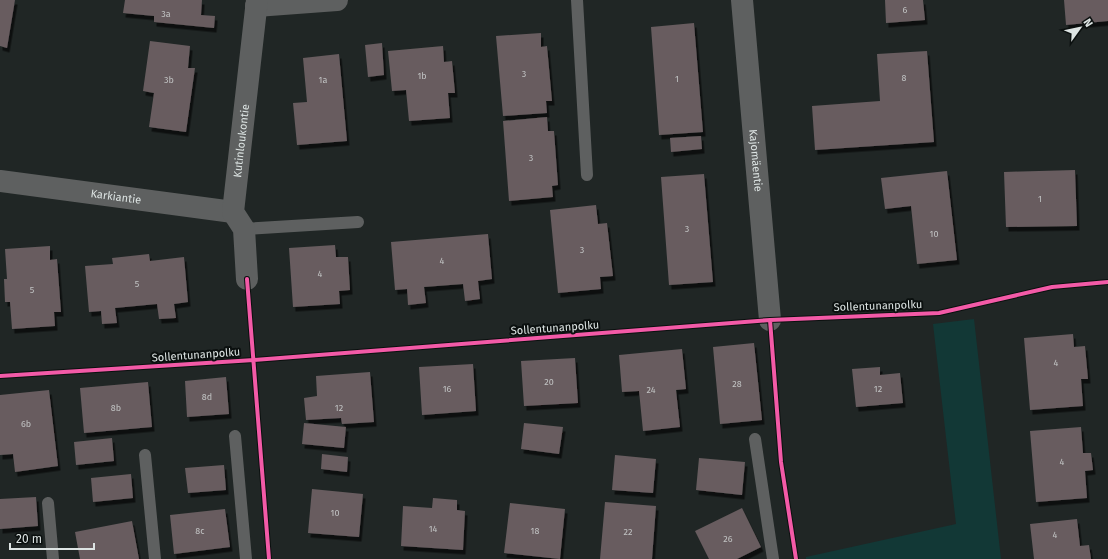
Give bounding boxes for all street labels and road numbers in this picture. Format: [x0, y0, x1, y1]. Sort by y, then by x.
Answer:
street label: Kutinloukontie [230, 103, 252, 178]
street label: Kajomäentie [747, 129, 765, 192]
street label: Karkiantie [90, 187, 142, 206]
street label: Sollentunanpolku [833, 298, 923, 314]
street label: Sollentunanpolku [510, 318, 600, 338]
street label: Sollentunanpolku [151, 345, 241, 365]

